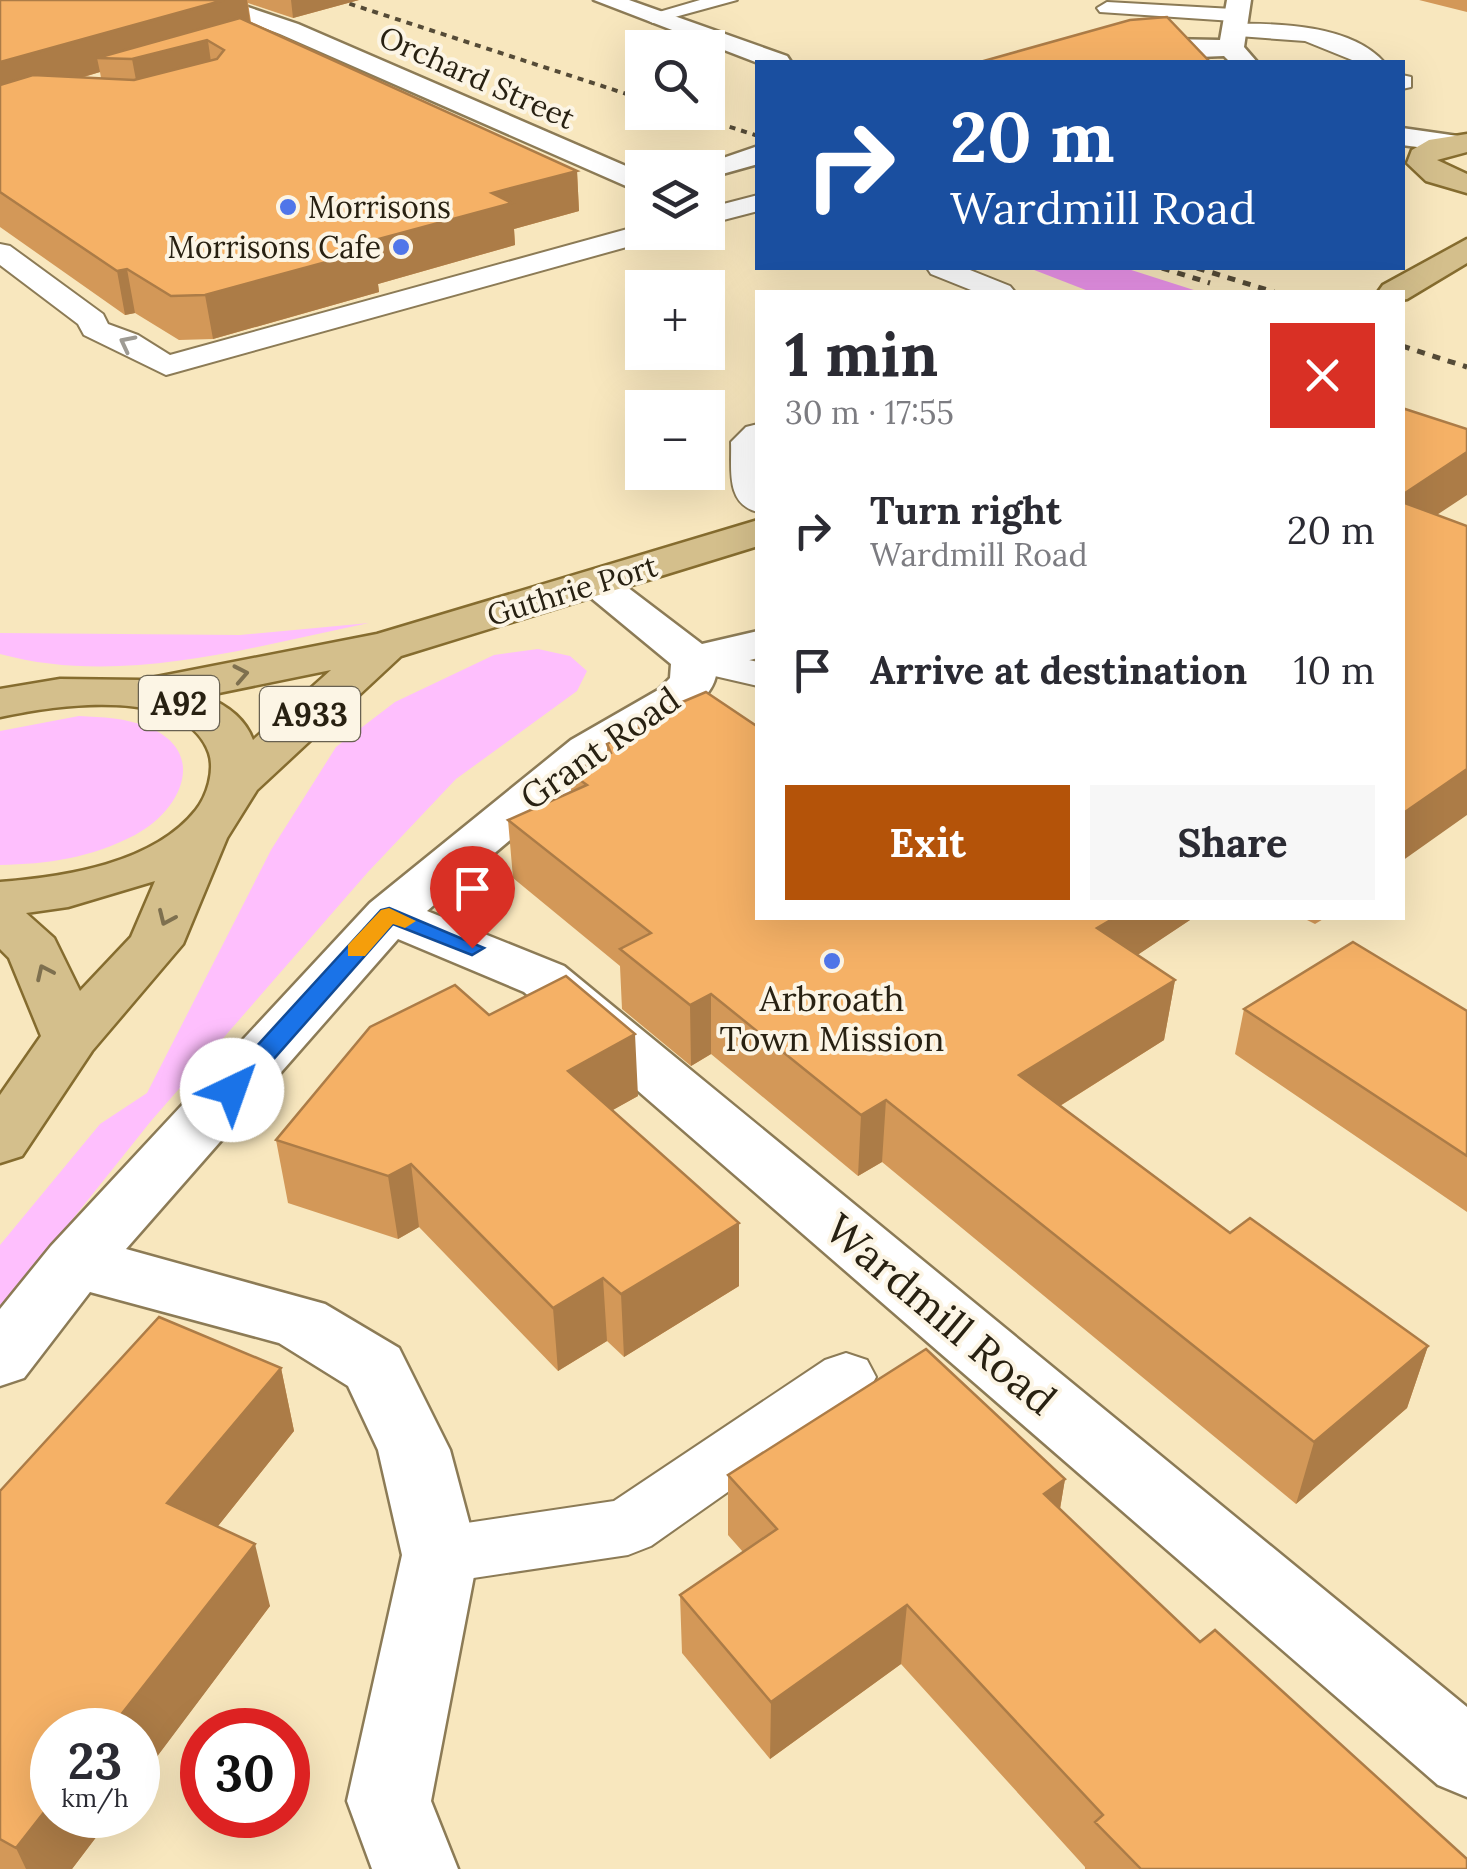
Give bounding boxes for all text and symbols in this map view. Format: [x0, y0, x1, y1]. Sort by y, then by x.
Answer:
street label: Orchard Street [373, 17, 581, 137]
map controls [625, 30, 725, 490]
button: search [625, 30, 725, 130]
text: 20 m [950, 92, 1115, 181]
icon: right [785, 100, 915, 230]
button: layers [625, 150, 725, 250]
text: Wardmill Road [950, 179, 1256, 236]
place label: Morrisons [308, 188, 451, 226]
marker: Morrisons [277, 196, 299, 218]
place label: Morrisons Cafe [168, 228, 381, 266]
marker: Morrisons Cafe [390, 236, 412, 258]
button: + [625, 270, 725, 370]
text: 1 min [785, 316, 938, 392]
button: close [1270, 323, 1375, 428]
one-way arrow [120, 336, 138, 355]
button: − [625, 390, 725, 490]
text: 30 m · 17:55 [785, 392, 954, 433]
text: Turn right [870, 486, 1061, 534]
icon: right [785, 503, 840, 558]
text: 20 m [1287, 506, 1375, 554]
text: Wardmill Road [870, 534, 1088, 575]
street label: Guthrie Port [482, 546, 662, 634]
icon: arrive [785, 643, 840, 698]
text: Arrive at destination [870, 646, 1247, 694]
text: 10 m [1294, 646, 1375, 694]
one-way arrow [232, 665, 249, 686]
road number: A92 [139, 676, 219, 730]
street label: Grant Road [512, 677, 688, 819]
road number: A933 [260, 687, 360, 741]
button: Exit [785, 785, 1070, 900]
button: Share [1090, 785, 1375, 900]
pin [430, 846, 515, 949]
icon: arrive [445, 861, 500, 916]
one-way arrow [158, 908, 178, 926]
marker: Arbroath Town Mission [821, 950, 843, 972]
one-way arrow [37, 964, 57, 982]
place label: Arbroath Town Mission [719, 976, 945, 1061]
position arrow [180, 1038, 284, 1142]
street label: Wardmill Road [814, 1202, 1068, 1426]
speed limit sign: 30 [180, 1708, 310, 1838]
text: 23 [68, 1729, 122, 1793]
text: km/h [61, 1782, 129, 1814]

